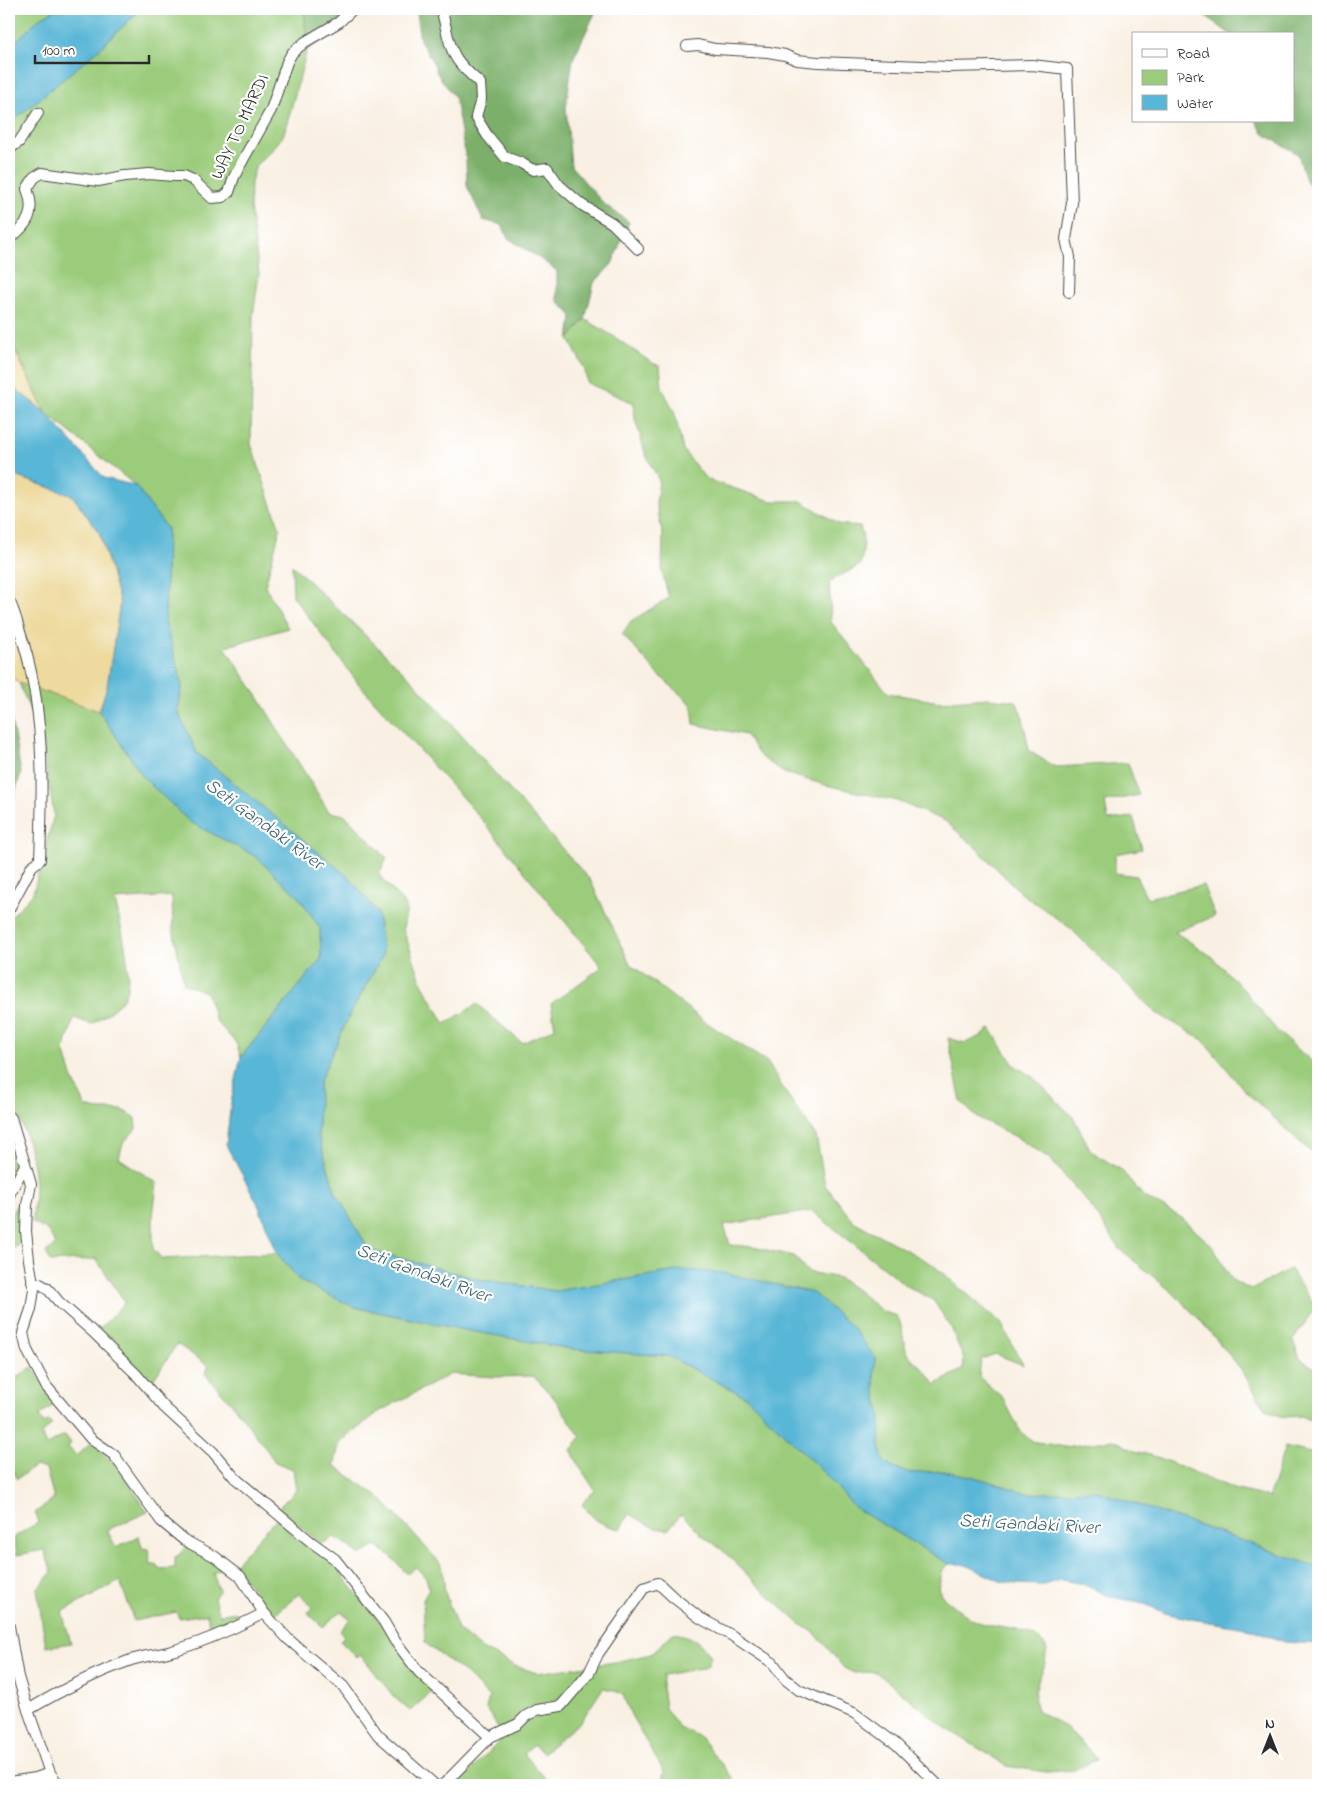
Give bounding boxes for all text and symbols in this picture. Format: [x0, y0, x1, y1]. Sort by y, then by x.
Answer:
scale bar [35, 32, 149, 64]
legend [1132, 32, 1294, 122]
text: 100 m [42, 40, 75, 62]
text: Road [1177, 43, 1210, 65]
text: Park [1177, 67, 1205, 89]
street label: WAY TO MARDI [205, 70, 277, 184]
text: Water [1177, 93, 1213, 115]
water label: Seti Gandaki River [199, 773, 330, 878]
water label: Seti Gandaki River [352, 1237, 496, 1311]
water label: Seti Gandaki River [958, 1508, 1102, 1542]
north arrow [1244, 1712, 1294, 1762]
text: N [1265, 1714, 1275, 1735]

